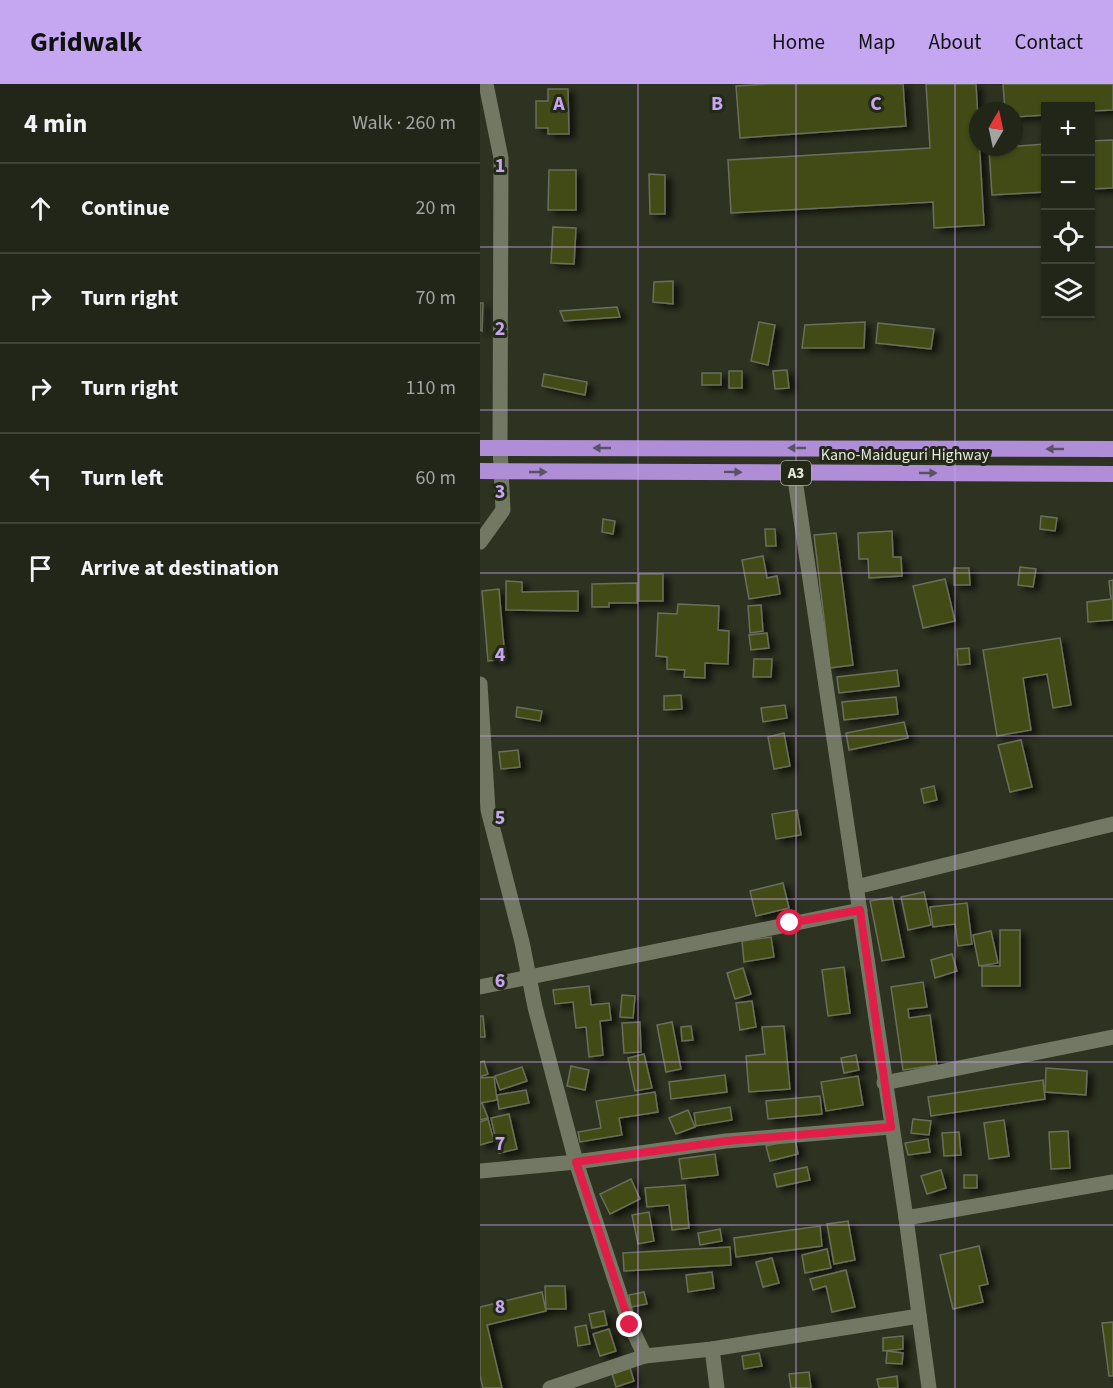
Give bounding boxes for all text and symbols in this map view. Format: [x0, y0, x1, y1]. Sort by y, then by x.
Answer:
text: Gridwalk [30, 22, 142, 62]
text: Home [772, 27, 825, 57]
text: Map [858, 27, 896, 57]
text: About [929, 27, 981, 57]
text: Contact [1014, 27, 1083, 57]
text: A [552, 90, 565, 118]
text: B [711, 90, 723, 118]
text: C [870, 90, 882, 118]
north arrow [969, 102, 1023, 156]
map controls [1041, 102, 1095, 318]
button: + [1041, 102, 1095, 156]
text: 4 min [24, 105, 87, 142]
text: Walk · 260 m [352, 109, 456, 137]
text: 1 [495, 152, 505, 180]
button: − [1041, 156, 1095, 210]
icon: ahead [24, 192, 57, 225]
text: Continue [81, 192, 170, 224]
text: 20 m [416, 194, 456, 222]
button: locate [1041, 210, 1095, 264]
button: layers [1041, 264, 1095, 318]
icon: right [24, 282, 57, 315]
text: Turn right [81, 282, 178, 314]
text: 70 m [416, 284, 456, 312]
text: 2 [495, 315, 505, 343]
icon: right [24, 372, 57, 405]
text: Turn right [81, 372, 178, 404]
text: 110 m [406, 374, 456, 402]
one-way arrow [592, 443, 611, 453]
one-way arrow [787, 444, 806, 453]
street label: Kano-Maiduguri Highway [821, 444, 990, 466]
one-way arrow [1045, 444, 1064, 454]
road number: A3 [781, 461, 811, 485]
icon: left [24, 462, 57, 495]
text: Turn left [81, 462, 163, 494]
text: 60 m [416, 464, 456, 492]
one-way arrow [529, 467, 548, 476]
one-way arrow [724, 467, 743, 477]
one-way arrow [919, 468, 938, 478]
text: 3 [495, 478, 505, 506]
icon: arrive [24, 552, 57, 585]
text: Arrive at destination [81, 552, 279, 584]
text: 4 [495, 641, 506, 669]
text: 5 [495, 804, 505, 832]
route start [776, 909, 802, 935]
text: 6 [495, 967, 505, 995]
text: 7 [495, 1130, 505, 1158]
text: 8 [495, 1293, 505, 1321]
route end [616, 1311, 642, 1337]

